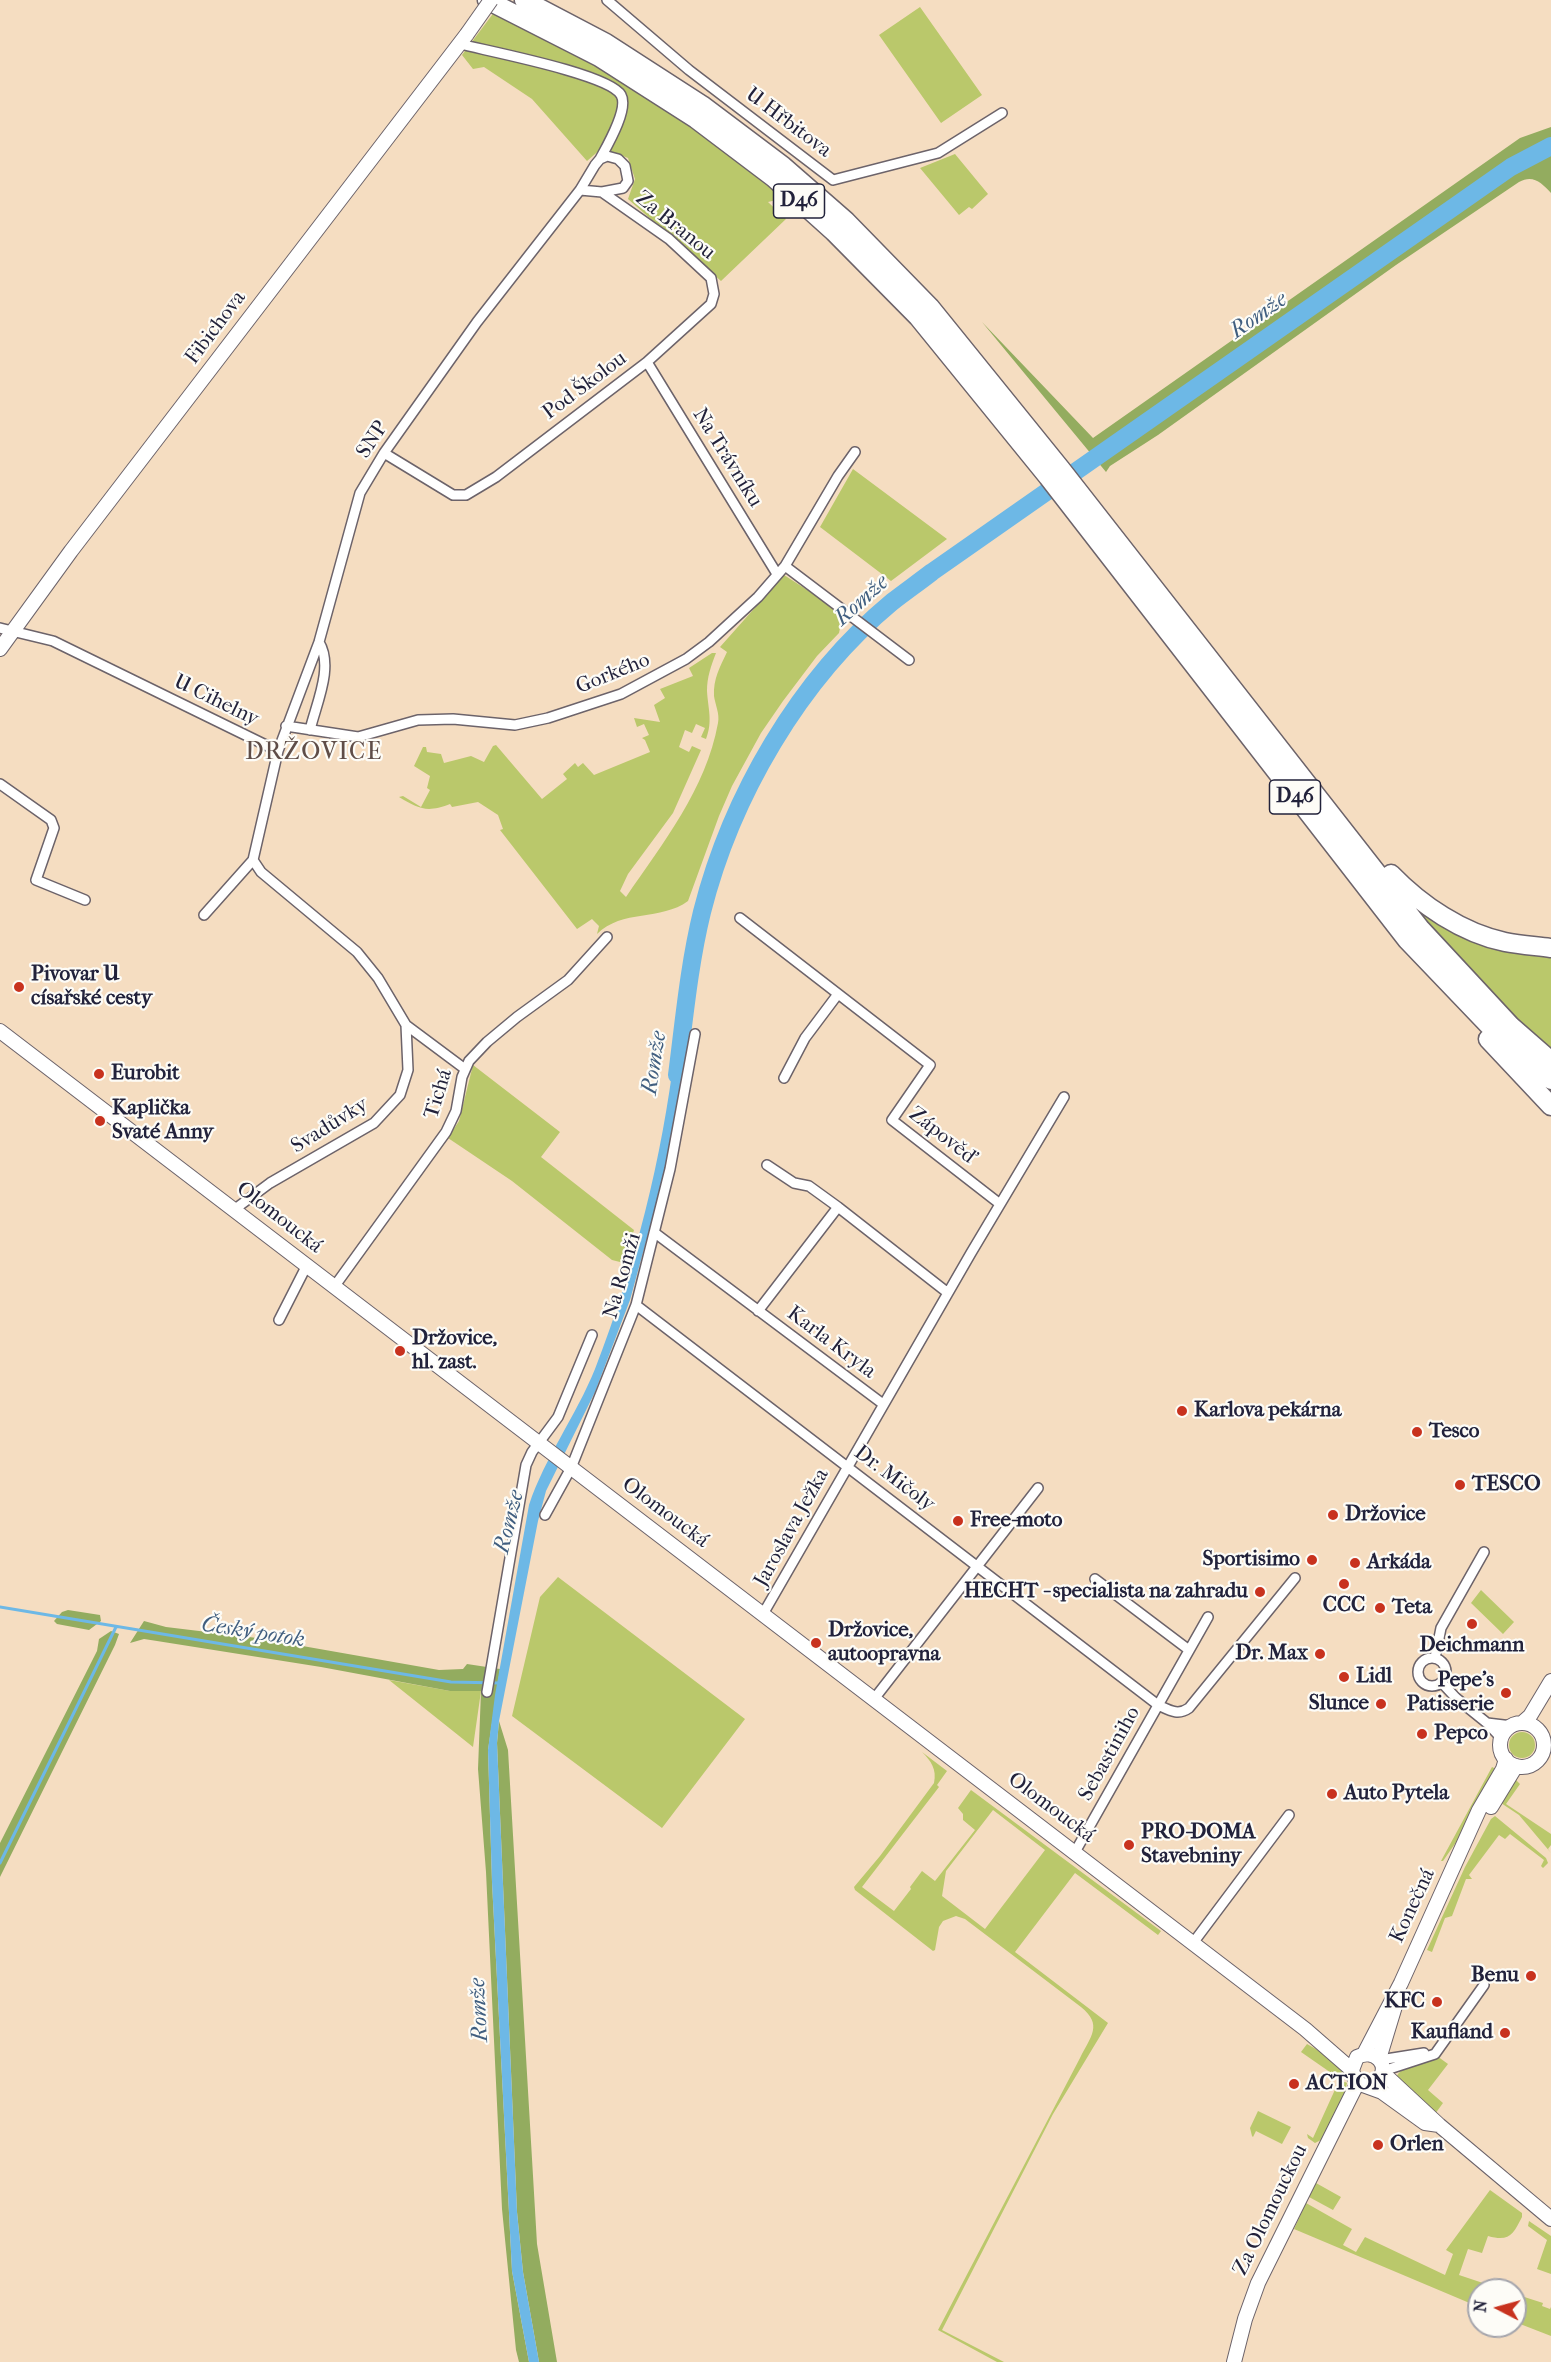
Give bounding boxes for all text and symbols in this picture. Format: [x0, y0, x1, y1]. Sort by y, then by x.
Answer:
street label: U Hřbitova [740, 83, 836, 163]
road number: D46 [774, 184, 824, 218]
street label: Za Branou [630, 186, 720, 266]
street label: Fibichova [180, 286, 252, 370]
water label: Romže [1225, 287, 1293, 345]
street label: Pod Školou [538, 346, 632, 426]
street label: Na Trávníku [687, 404, 767, 512]
street label: SNP [352, 417, 394, 463]
water label: Romže [830, 570, 894, 632]
street label: Gorkého [572, 648, 654, 700]
street label: U Cihelny [169, 670, 263, 732]
district label: DRŽOVICE [245, 739, 383, 767]
road number: D46 [1270, 780, 1320, 814]
place label: Pivovar U císařské cesty [31, 962, 152, 1012]
marker: Pivovar U císařské cesty [12, 980, 26, 994]
water label: Romže [637, 1030, 673, 1096]
place label: Eurobit [111, 1061, 180, 1087]
street label: Tichá [420, 1066, 458, 1122]
marker: Eurobit [92, 1067, 106, 1081]
street label: Svadůvky [287, 1093, 373, 1159]
place label: Kaplička Svaté Anny [112, 1096, 213, 1146]
street label: Zápověď [903, 1102, 981, 1170]
marker: Kaplička Svaté Anny [93, 1114, 107, 1128]
street label: Olomoucká [231, 1177, 327, 1259]
street label: Na Romži [599, 1230, 647, 1322]
street label: Karla Kryla [782, 1301, 880, 1385]
place label: Držovice, hl. zast. [412, 1326, 497, 1376]
marker: Držovice, hl. zast. [393, 1344, 407, 1358]
place label: Karlova pekárna [1194, 1398, 1341, 1424]
marker: Karlova pekárna [1175, 1404, 1189, 1418]
place label: Tesco [1429, 1419, 1479, 1445]
marker: Tesco [1410, 1425, 1424, 1439]
street label: Dr. Mičoly [849, 1441, 939, 1517]
street label: Jaroslava Ježka [749, 1464, 835, 1592]
street label: Olomoucká [617, 1472, 713, 1554]
place label: TESCO [1472, 1472, 1541, 1498]
marker: TESCO [1453, 1478, 1467, 1492]
water label: Romže [489, 1488, 531, 1556]
place label: Držovice [1345, 1502, 1426, 1528]
place label: Free-moto [970, 1508, 1062, 1534]
marker: Držovice [1326, 1508, 1340, 1522]
marker: Free-moto [951, 1514, 965, 1528]
place label: Sportisimo [1203, 1547, 1300, 1573]
place label: Arkáda [1367, 1550, 1431, 1576]
marker: Sportisimo [1305, 1553, 1319, 1567]
marker: Arkáda [1348, 1556, 1362, 1570]
marker: CCC [1337, 1577, 1351, 1591]
place label: HECHT - specialista na zahradu [964, 1579, 1248, 1605]
marker: HECHT - specialista na zahradu [1253, 1585, 1267, 1599]
place label: CCC [1323, 1593, 1365, 1619]
place label: Teta [1392, 1595, 1432, 1621]
marker: Teta [1373, 1601, 1387, 1615]
water label: Český potok [200, 1612, 306, 1654]
marker: Deichmann [1465, 1617, 1479, 1631]
place label: Držovice, autoopravna [828, 1618, 940, 1668]
place label: Deichmann [1420, 1633, 1524, 1659]
marker: Držovice, autoopravna [809, 1636, 823, 1650]
place label: Dr. Max [1235, 1641, 1308, 1667]
marker: Dr. Max [1313, 1647, 1327, 1661]
place label: Lidl [1356, 1664, 1392, 1690]
place label: Pepe's Patisserie [1407, 1668, 1494, 1718]
marker: Lidl [1337, 1670, 1351, 1684]
marker: Pepe's Patisserie [1499, 1686, 1513, 1700]
place label: Slunce [1309, 1691, 1369, 1717]
marker: Slunce [1374, 1697, 1388, 1711]
street label: Sebastiniho [1074, 1702, 1146, 1806]
place label: Pepco [1434, 1721, 1488, 1747]
marker: Pepco [1415, 1727, 1429, 1741]
street label: Olomoucká [1003, 1767, 1099, 1849]
place label: Auto Pytela [1344, 1781, 1449, 1807]
marker: Auto Pytela [1325, 1787, 1339, 1801]
place label: PRO-DOMA Stavebniny [1141, 1820, 1256, 1870]
marker: PRO-DOMA Stavebniny [1122, 1838, 1136, 1852]
street label: Konečná [1385, 1865, 1441, 1947]
place label: Benu [1471, 1963, 1519, 1989]
marker: Benu [1524, 1969, 1538, 1983]
water label: Romže [465, 1978, 495, 2042]
place label: KFC [1384, 1989, 1425, 2015]
marker: KFC [1430, 1995, 1444, 2009]
place label: Kaufland [1411, 2020, 1493, 2046]
marker: Kaufland [1498, 2026, 1512, 2040]
place label: ACTION [1306, 2071, 1388, 2097]
marker: ACTION [1287, 2077, 1301, 2091]
place label: Orlen [1390, 2132, 1444, 2158]
marker: Orlen [1371, 2138, 1385, 2152]
street label: Za Olomouckou [1228, 2140, 1314, 2280]
north arrow [1467, 2278, 1527, 2338]
text: N [1471, 2299, 1491, 2313]

